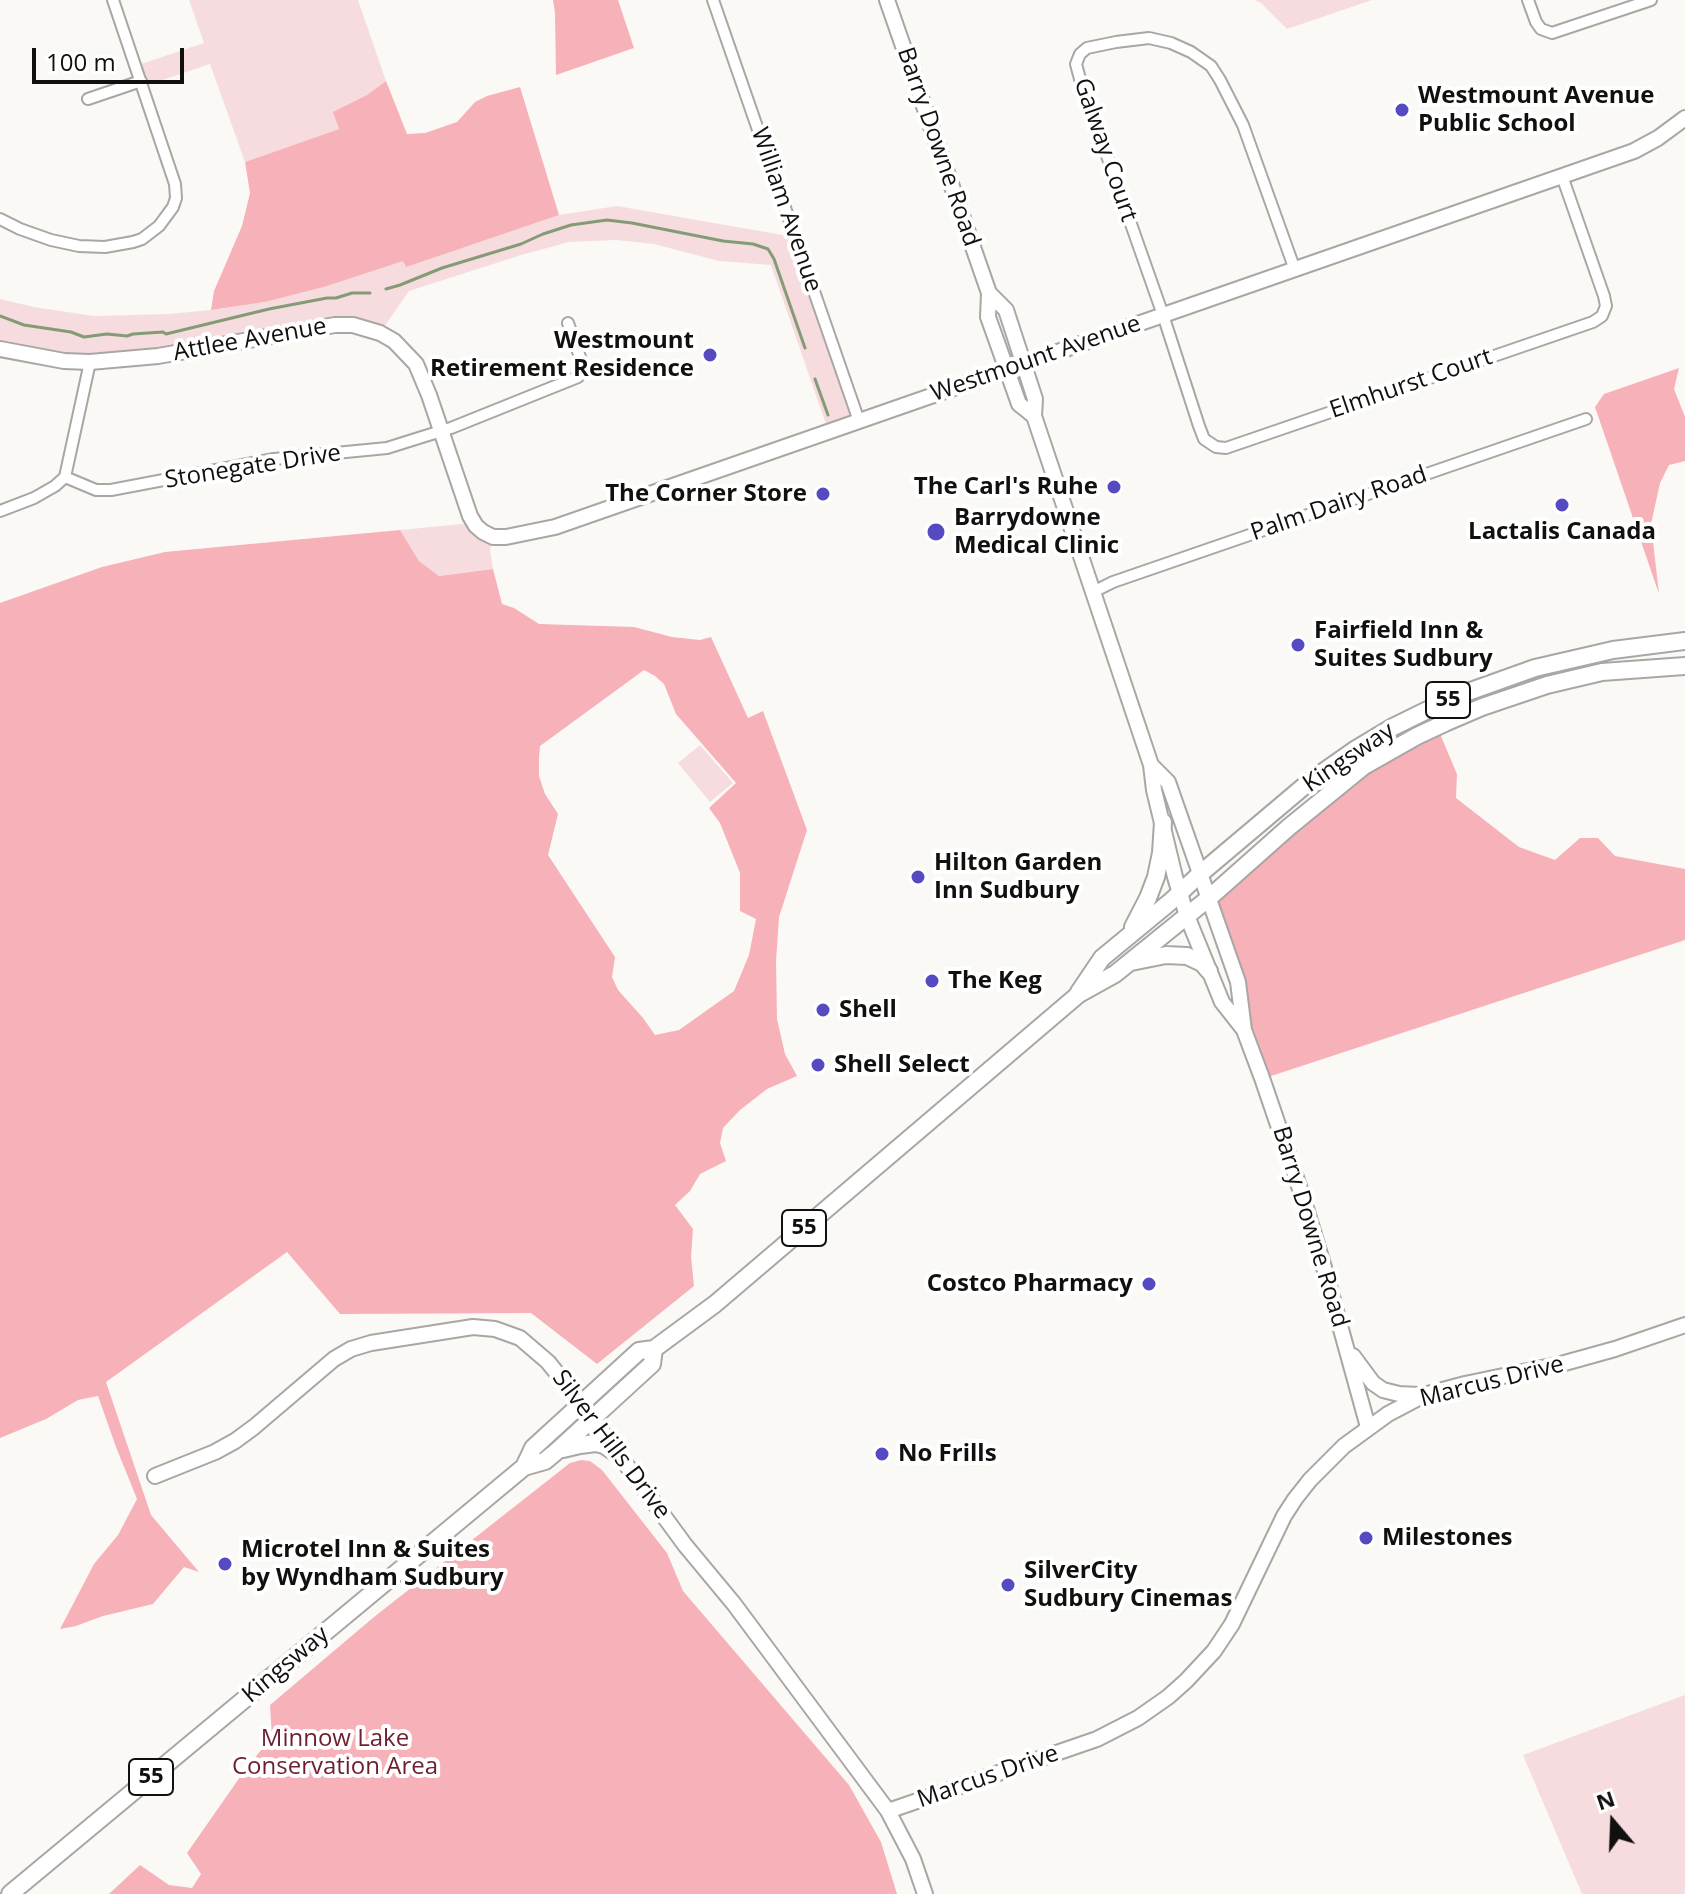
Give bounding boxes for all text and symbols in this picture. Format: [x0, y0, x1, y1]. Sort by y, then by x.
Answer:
scale bar [36, 32, 188, 82]
street label: Barry Downe Road [890, 44, 986, 250]
text: 100 m [46, 45, 116, 78]
street label: Galway Court [1067, 75, 1143, 225]
place label: Westmount Avenue Public School [1418, 82, 1654, 138]
marker: Westmount Avenue Public School [1393, 101, 1411, 119]
street label: William Avenue [744, 124, 828, 296]
street label: Westmount Avenue [927, 310, 1145, 408]
street label: Attlee Avenue [171, 312, 329, 368]
place label: Westmount Retirement Residence [430, 327, 694, 383]
street label: Elmhurst Court [1326, 343, 1496, 425]
marker: Westmount Retirement Residence [701, 346, 719, 364]
street label: Stonegate Drive [163, 439, 343, 495]
street label: Palm Dairy Road [1247, 460, 1431, 548]
place label: The Carl's Ruhe [914, 473, 1098, 501]
marker: The Carl's Ruhe [1105, 478, 1123, 496]
place label: The Corner Store [605, 480, 807, 508]
marker: The Corner Store [814, 485, 832, 503]
marker: Lactalis Canada [1553, 496, 1571, 514]
place label: Barrydowne Medical Clinic [954, 504, 1119, 560]
place label: Lactalis Canada [1468, 518, 1656, 546]
marker: Barrydowne Medical Clinic [925, 521, 947, 543]
place label: Fairfield Inn & Suites Sudbury [1314, 617, 1493, 673]
marker: Fairfield Inn & Suites Sudbury [1289, 636, 1307, 654]
road number: 55 [1426, 682, 1470, 718]
street label: Kingsway [1298, 717, 1400, 799]
place label: Hilton Garden Inn Sudbury [934, 849, 1102, 905]
marker: Hilton Garden Inn Sudbury [909, 868, 927, 886]
place label: The Keg [948, 967, 1042, 995]
marker: The Keg [923, 972, 941, 990]
place label: Shell [839, 996, 897, 1024]
marker: Shell [814, 1001, 832, 1019]
place label: Shell Select [834, 1051, 970, 1079]
marker: Shell Select [809, 1056, 827, 1074]
street label: Barry Downe Road [1266, 1123, 1354, 1331]
road number: 55 [782, 1210, 826, 1246]
place label: Costco Pharmacy [927, 1270, 1133, 1298]
marker: Costco Pharmacy [1140, 1275, 1158, 1293]
street label: Marcus Drive [1417, 1350, 1567, 1414]
street label: Silver Hills Drive [546, 1365, 676, 1525]
place label: No Frills [898, 1440, 997, 1468]
marker: No Frills [873, 1445, 891, 1463]
place label: Milestones [1382, 1524, 1513, 1552]
marker: Milestones [1357, 1529, 1375, 1547]
place label: Microtel Inn & Suites by Wyndham Sudbury [241, 1536, 504, 1592]
marker: Microtel Inn & Suites by Wyndham Sudbury [216, 1555, 234, 1573]
place label: SilverCity Sudbury Cinemas [1024, 1557, 1232, 1613]
marker: SilverCity Sudbury Cinemas [999, 1576, 1017, 1594]
street label: Kingsway [237, 1621, 335, 1709]
park label: Minnow Lake Conservation Area [232, 1725, 438, 1781]
street label: Marcus Drive [914, 1739, 1062, 1815]
road number: 55 [129, 1759, 173, 1795]
north arrow [1573, 1782, 1653, 1862]
text: N [1592, 1782, 1619, 1816]

